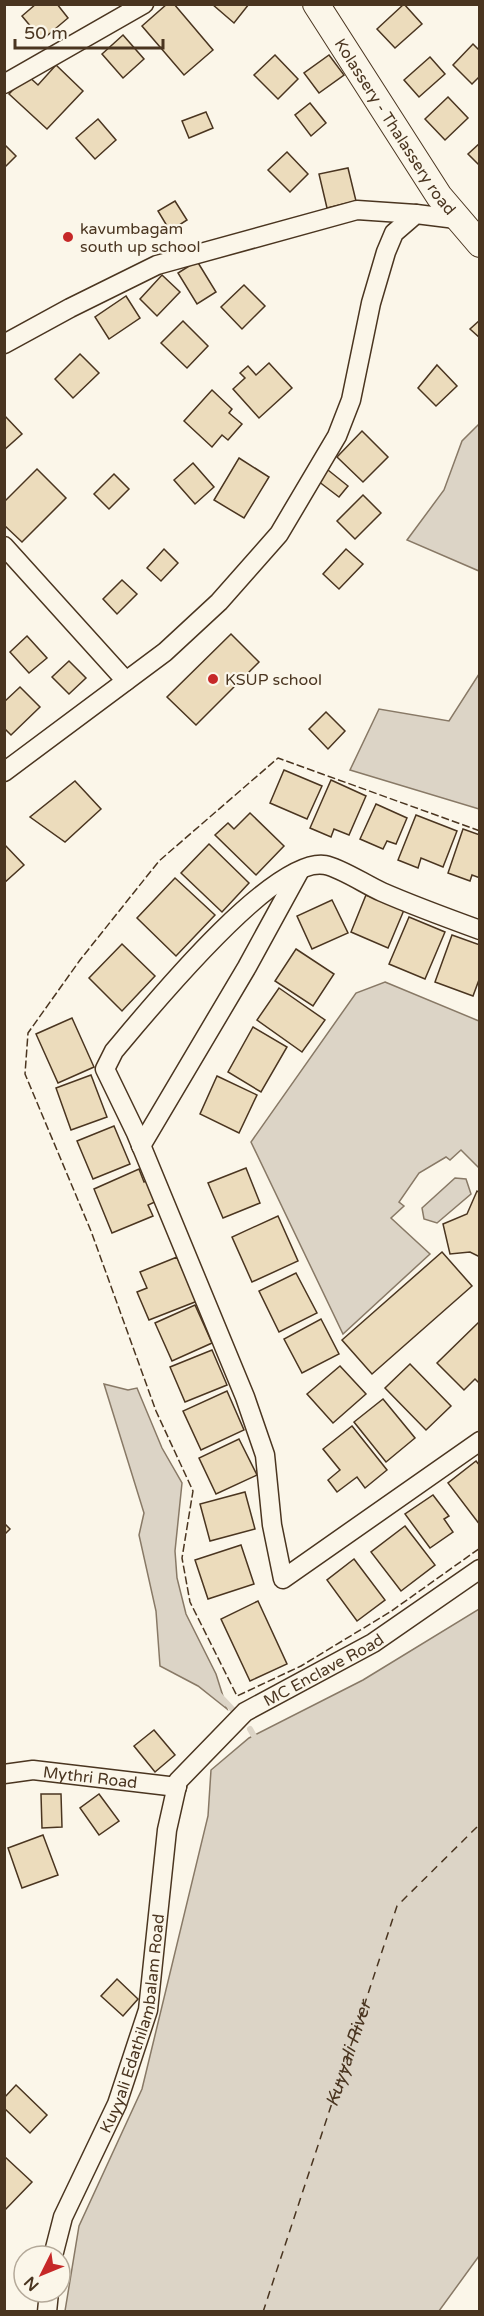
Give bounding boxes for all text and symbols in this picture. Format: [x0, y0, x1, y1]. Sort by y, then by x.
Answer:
scale bar [15, 12, 164, 50]
text: 50 m [24, 22, 68, 44]
street label: Kolassery - Thalassery road [330, 35, 460, 219]
place label: kavumbagam south up school [80, 219, 201, 257]
marker: kavumbagam south up school [61, 230, 75, 244]
place label: KSUP school [225, 670, 322, 690]
marker: KSUP school [206, 672, 220, 686]
street label: MC Enclave Road [260, 1630, 388, 1711]
street label: Mythri Road [42, 1762, 138, 1793]
street label: Kuyyali Edathilambalam Road [96, 1913, 169, 2136]
water label: Kuyyali River [321, 1996, 377, 2109]
north arrow [12, 2244, 72, 2304]
text: N [20, 2272, 43, 2295]

